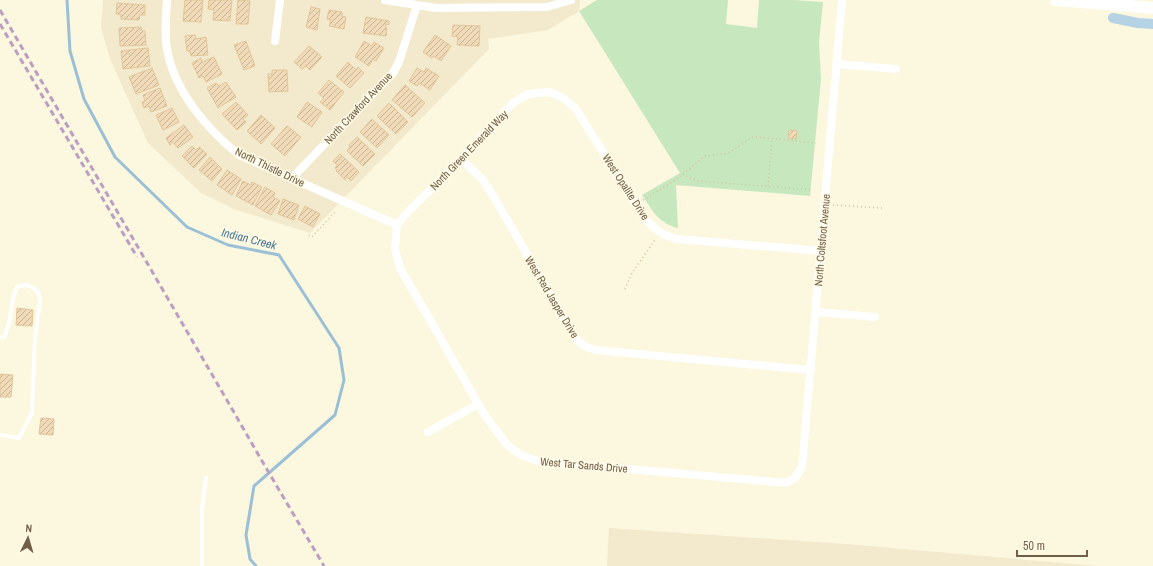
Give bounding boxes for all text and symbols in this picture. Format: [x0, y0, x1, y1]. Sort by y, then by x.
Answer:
street label: North Crawford Avenue [321, 69, 395, 147]
street label: North Green Emerald Way [427, 107, 511, 193]
street label: North Thistle Drive [233, 144, 307, 190]
street label: West Opalite Drive [599, 151, 653, 223]
street label: North Coltsfoot Avenue [811, 193, 833, 287]
water label: Indian Creek [220, 224, 279, 254]
street label: West Red Jasper Drive [522, 253, 582, 341]
street label: West Tar Sands Drive [540, 454, 628, 476]
north arrow [8, 518, 48, 558]
text: N [25, 521, 33, 535]
scale bar [1017, 532, 1087, 558]
text: 50 m [1023, 538, 1045, 554]

